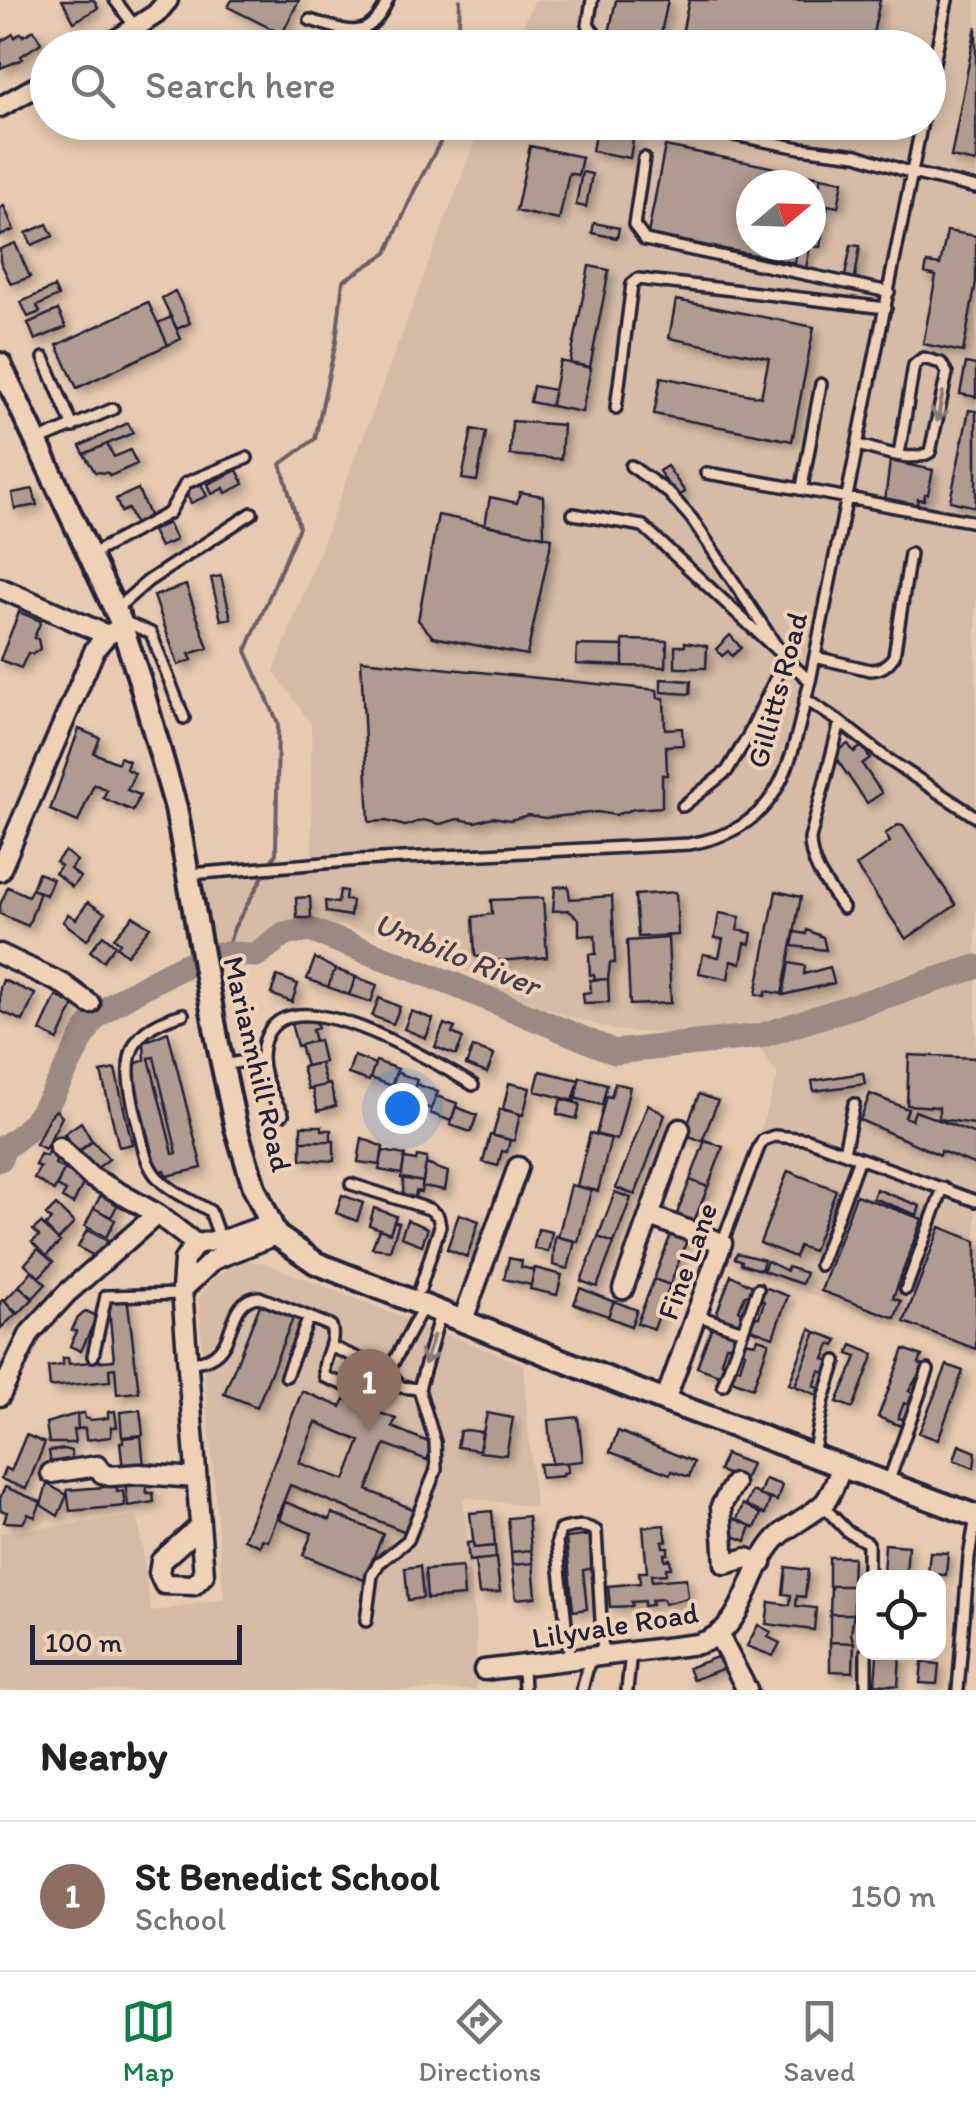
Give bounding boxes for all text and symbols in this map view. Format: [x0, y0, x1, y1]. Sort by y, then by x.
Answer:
search box [30, 30, 946, 140]
icon: search [65, 58, 120, 113]
text: Search here [145, 62, 336, 108]
north arrow [736, 170, 826, 260]
one-way arrow [930, 390, 949, 422]
street label: Gillitts Road [738, 607, 816, 772]
water label: Umbilo River [369, 904, 548, 1006]
street label: Mariannhill Road [215, 952, 301, 1176]
your location [377, 1083, 428, 1134]
street label: Fine Lane [649, 1197, 725, 1325]
one-way arrow [419, 1334, 437, 1365]
pin: 1 [336, 1348, 402, 1431]
map controls [856, 1570, 946, 1660]
button: locate [856, 1570, 946, 1660]
street label: Lilyvale Road [529, 1594, 701, 1656]
scale bar [30, 1620, 242, 1664]
text: 100 m [45, 1625, 122, 1659]
text: Nearby [40, 1730, 167, 1781]
text: St Benedict School [135, 1854, 440, 1900]
text: 1 [65, 1877, 80, 1915]
text: 150 m [851, 1877, 936, 1915]
text: School [135, 1900, 226, 1938]
tab: Map [121, 1994, 176, 2088]
tab: Directions [418, 1994, 541, 2088]
tab: Saved [783, 1994, 855, 2088]

